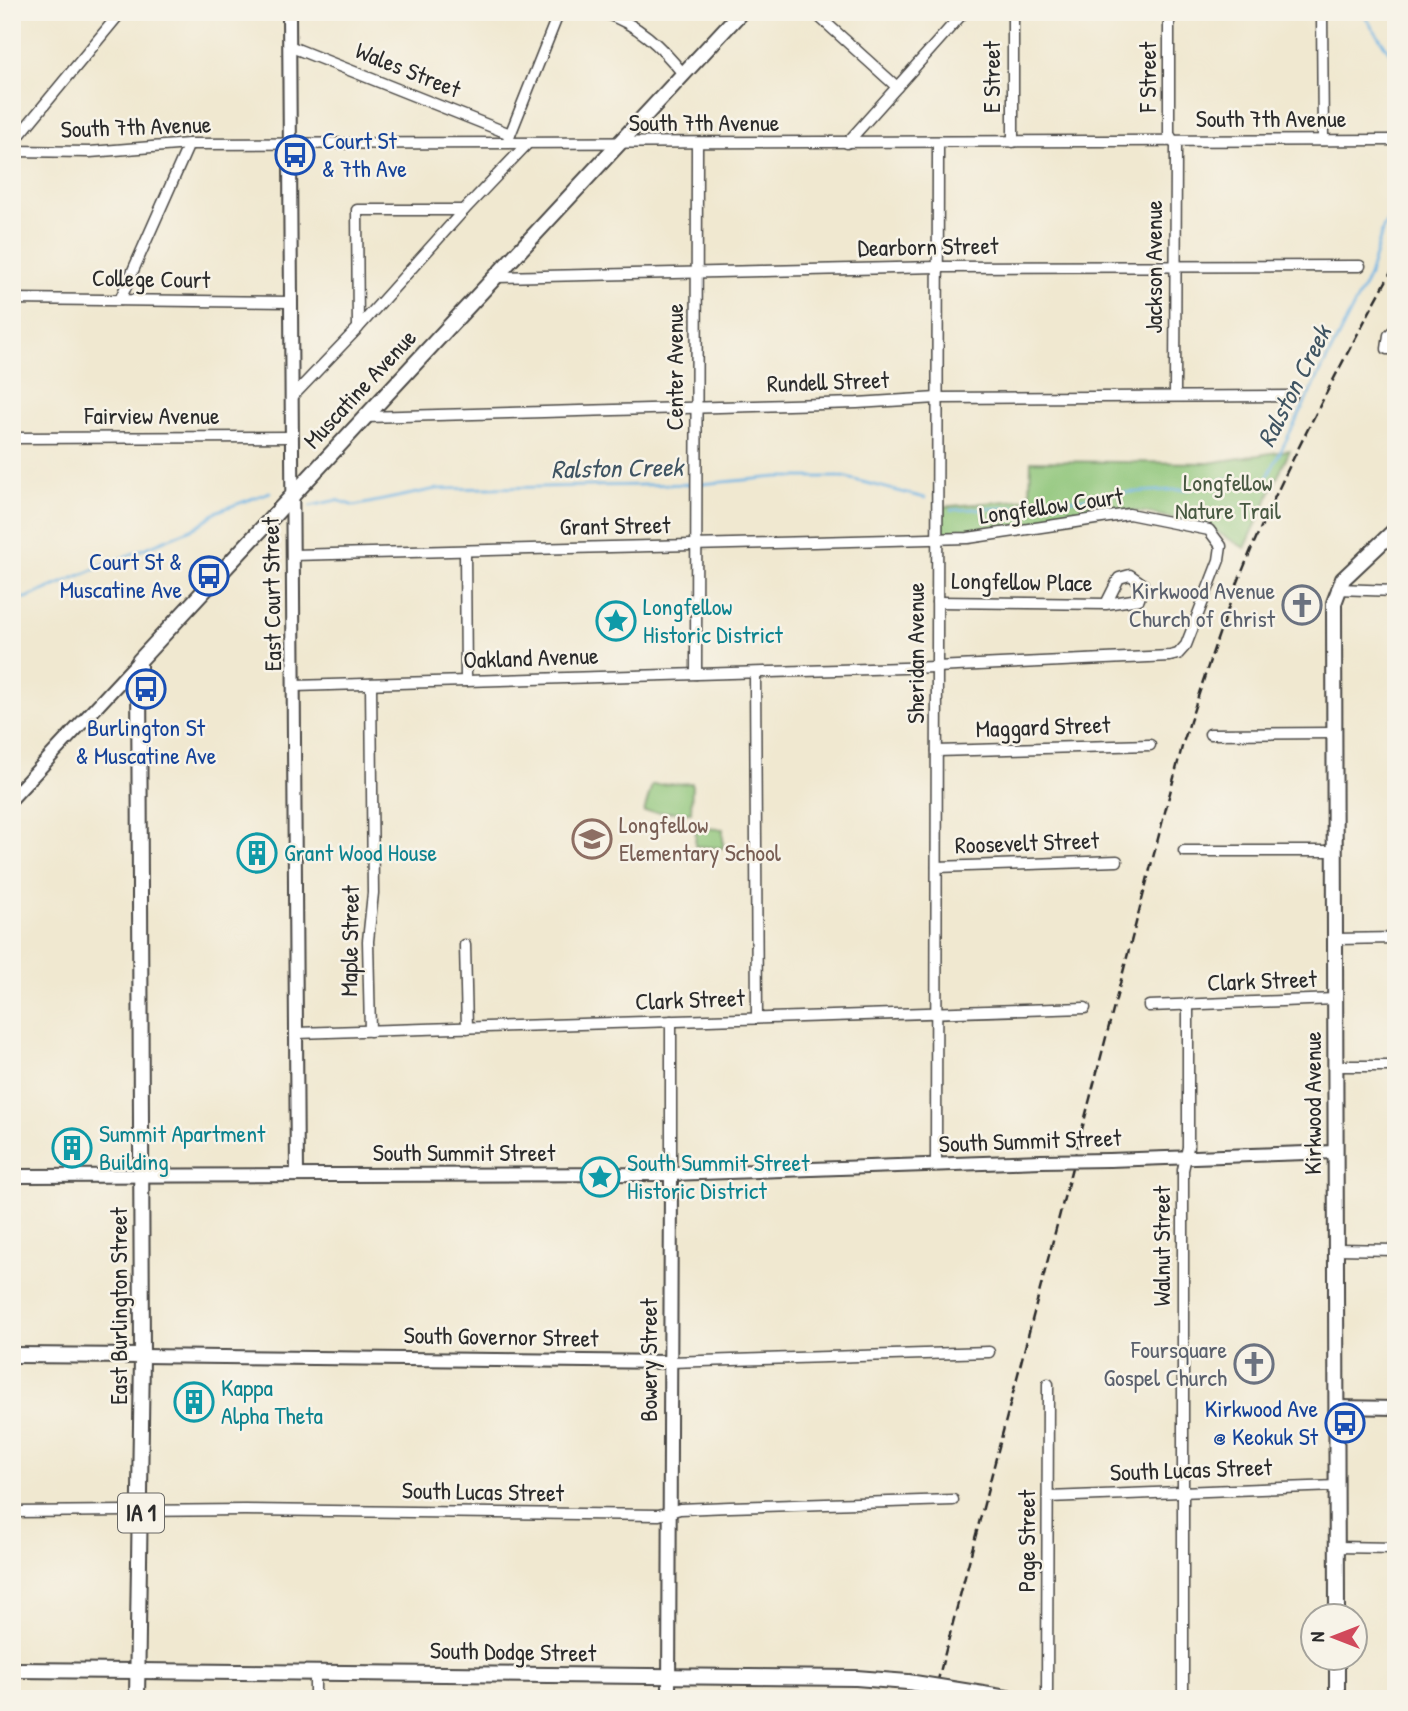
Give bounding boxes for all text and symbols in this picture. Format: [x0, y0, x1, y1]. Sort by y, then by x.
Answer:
street label: Wales Street [351, 33, 466, 105]
street label: E Street [975, 40, 1007, 113]
street label: F Street [1131, 41, 1163, 113]
street label: South 7th Avenue [1196, 102, 1347, 134]
street label: South 7th Avenue [629, 106, 780, 138]
street label: South 7th Avenue [60, 107, 212, 145]
place label: Court St & 7th Ave [322, 124, 407, 184]
bus stop icon: Court St & 7th Ave [274, 134, 316, 176]
street label: Jackson Avenue [1137, 200, 1169, 334]
street label: Dearborn Street [857, 229, 999, 263]
street label: College Court [92, 261, 211, 295]
street label: Center Avenue [658, 303, 690, 430]
water label: Ralston Creek [1248, 317, 1340, 452]
street label: Muscatine Avenue [296, 321, 423, 455]
street label: Rundell Street [766, 363, 890, 399]
street label: Fairview Avenue [83, 399, 220, 431]
water label: Ralston Creek [551, 449, 685, 486]
park label: Longfellow Nature Trail [1175, 466, 1282, 526]
street label: Longfellow Court [977, 479, 1126, 531]
street label: Grant Street [559, 508, 671, 542]
street label: East Court Street [254, 516, 288, 671]
place label: Court St & Muscatine Ave [60, 545, 182, 605]
bus stop icon: Court St & Muscatine Ave [188, 555, 230, 597]
street label: Longfellow Place [951, 564, 1093, 598]
place label: Kirkwood Avenue Church of Christ [1129, 574, 1276, 634]
street label: Sheridan Avenue [899, 582, 931, 724]
church icon: Kirkwood Avenue Church of Christ [1281, 584, 1323, 626]
place label: Longfellow Historic District [643, 590, 783, 650]
place icon: Longfellow Historic District [595, 600, 637, 642]
street label: Oakland Avenue [463, 639, 599, 675]
bus stop icon: Burlington St & Muscatine Ave [125, 668, 167, 710]
street label: Maggard Street [975, 708, 1111, 744]
place label: Burlington St & Muscatine Ave [76, 711, 217, 771]
place label: Longfellow Elementary School [619, 808, 782, 868]
school or university icon: Longfellow Elementary School [571, 818, 613, 860]
street label: Roosevelt Street [954, 823, 1100, 861]
building icon: Grant Wood House [236, 832, 278, 874]
place label: Grant Wood House [284, 836, 438, 868]
street label: Maple Street [332, 884, 366, 997]
street label: Clark Street [1207, 962, 1318, 998]
street label: Clark Street [635, 981, 746, 1017]
street label: Kirkwood Avenue [1296, 1031, 1328, 1175]
place label: Summit Apartment Building [99, 1117, 266, 1177]
street label: South Summit Street [938, 1121, 1122, 1159]
building icon: Summit Apartment Building [51, 1127, 93, 1169]
street label: South Summit Street [373, 1136, 556, 1168]
place label: South Summit Street Historic District [627, 1146, 810, 1206]
place icon: South Summit Street Historic District [579, 1156, 621, 1198]
street label: Walnut Street [1145, 1185, 1177, 1306]
street label: East Burlington Street [102, 1207, 134, 1405]
street label: Bowery Street [632, 1298, 664, 1422]
street label: South Governor Street [403, 1318, 599, 1354]
place label: Foursquare Gospel Church [1103, 1333, 1227, 1393]
church icon: Foursquare Gospel Church [1233, 1343, 1275, 1385]
place label: Kappa Alpha Theta [221, 1371, 323, 1431]
building icon: Kappa Alpha Theta [173, 1381, 215, 1423]
place label: Kirkwood Ave @ Keokuk St [1205, 1392, 1319, 1452]
bus stop icon: Kirkwood Ave @ Keokuk St [1324, 1402, 1366, 1444]
street label: South Lucas Street [1109, 1450, 1273, 1488]
street label: South Lucas Street [402, 1474, 565, 1508]
street label: Page Street [1010, 1489, 1042, 1592]
road number: IA 1 [118, 1494, 164, 1532]
north arrow [1300, 1602, 1370, 1672]
text: N [1304, 1632, 1330, 1642]
street label: South Dodge Street [430, 1634, 597, 1668]

